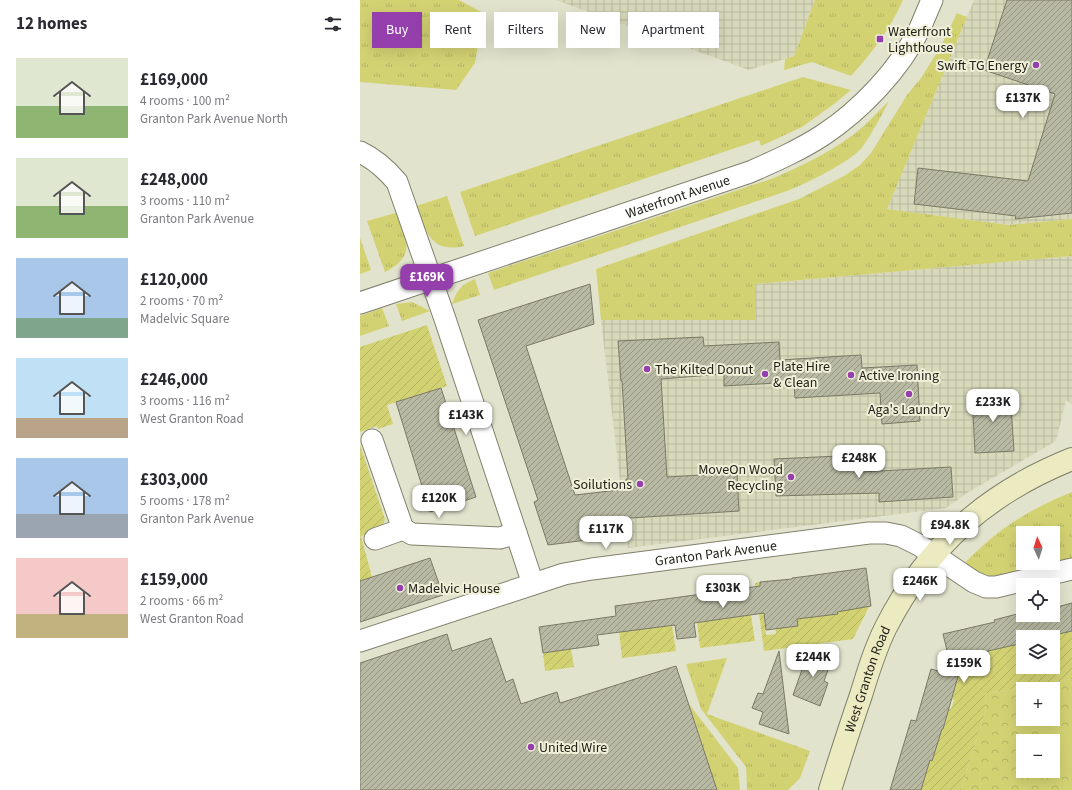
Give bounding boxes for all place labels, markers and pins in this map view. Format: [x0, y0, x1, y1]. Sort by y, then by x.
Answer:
place label: Waterfront Lighthouse [888, 22, 953, 58]
marker: Waterfront Lighthouse [875, 34, 885, 44]
place label: Swift TG Energy [937, 56, 1028, 76]
marker: Swift TG Energy [1031, 60, 1041, 70]
pin: £137K [995, 85, 1051, 119]
pin: £169K [399, 264, 455, 298]
place label: Plate Hire & Clean [773, 357, 830, 393]
place label: The Kilted Donut [655, 360, 754, 380]
marker: The Kilted Donut [642, 364, 652, 374]
place label: Active Ironing [859, 366, 939, 386]
marker: Plate Hire & Clean [760, 369, 770, 379]
marker: Active Ironing [846, 370, 856, 380]
marker: Aga's Laundry [904, 389, 914, 399]
pin: £233K [965, 389, 1021, 423]
place label: Aga's Laundry [868, 400, 950, 420]
pin: £143K [438, 402, 494, 436]
pin: £248K [831, 445, 887, 479]
place label: MoveOn Wood Recycling [698, 460, 783, 496]
marker: MoveOn Wood Recycling [786, 472, 796, 482]
place label: Soilutions [573, 475, 632, 495]
marker: Soilutions [635, 479, 645, 489]
pin: £120K [411, 485, 467, 519]
pin: £94.8K [917, 512, 983, 546]
pin: £117K [578, 516, 634, 550]
pin: £246K [892, 568, 948, 602]
pin: £303K [695, 575, 751, 609]
place label: Madelvic House [408, 579, 500, 599]
marker: Madelvic House [395, 583, 405, 593]
pin: £244K [785, 644, 841, 678]
pin: £159K [936, 650, 992, 684]
place label: United Wire [539, 738, 607, 758]
marker: United Wire [526, 742, 536, 752]

